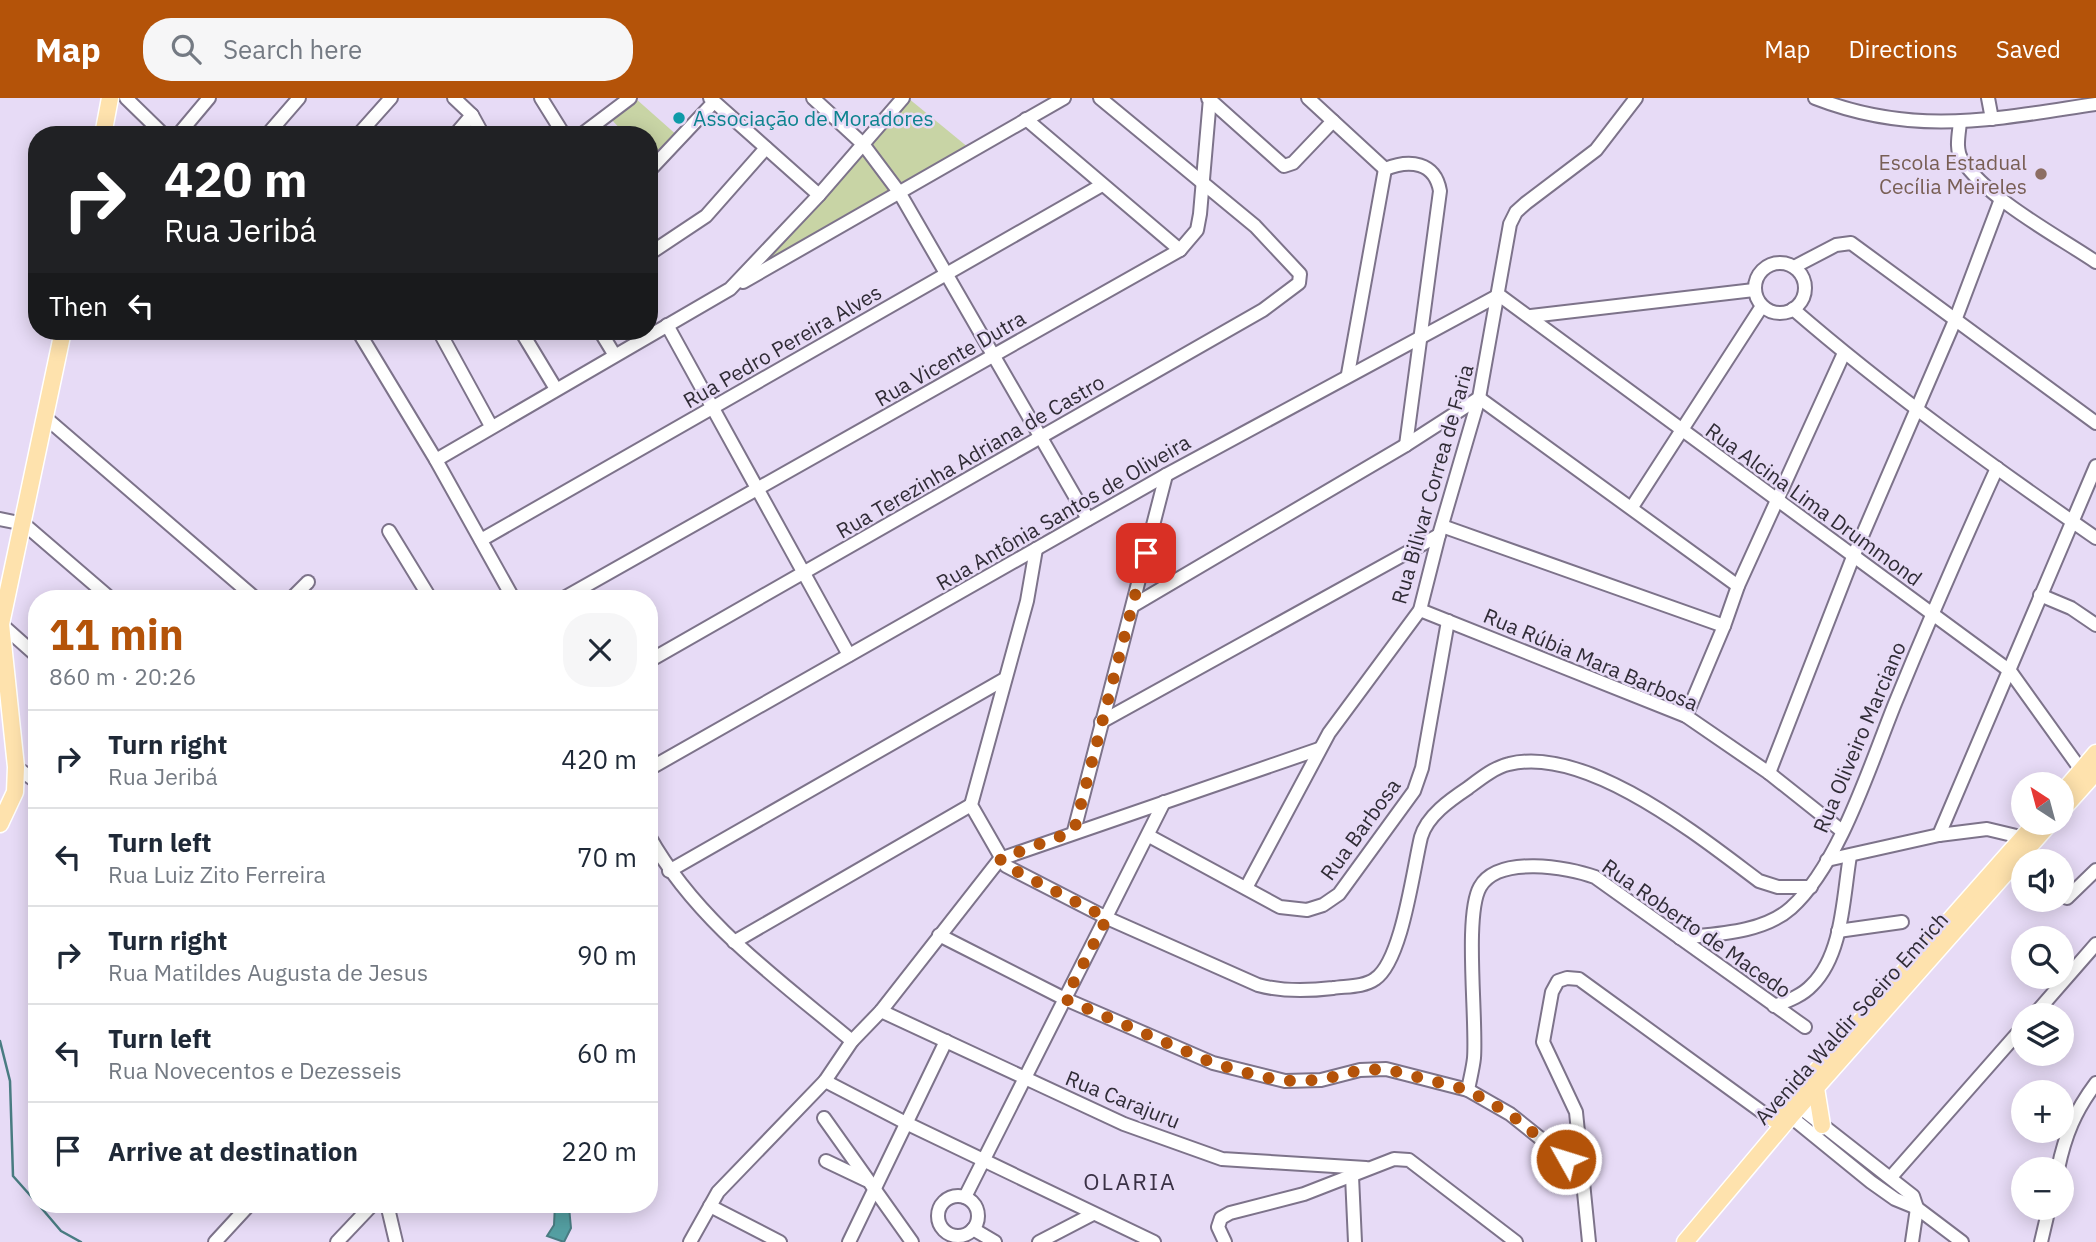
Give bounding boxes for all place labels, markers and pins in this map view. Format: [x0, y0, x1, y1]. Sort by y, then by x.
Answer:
place label: Associação de Moradores [693, 104, 934, 132]
marker: Associação de Moradores [671, 110, 687, 126]
place label: Escola Estadual Cecília Meireles [1879, 148, 2027, 200]
marker: Escola Estadual Cecília Meireles [2033, 166, 2049, 182]
pin [1116, 523, 1176, 583]

